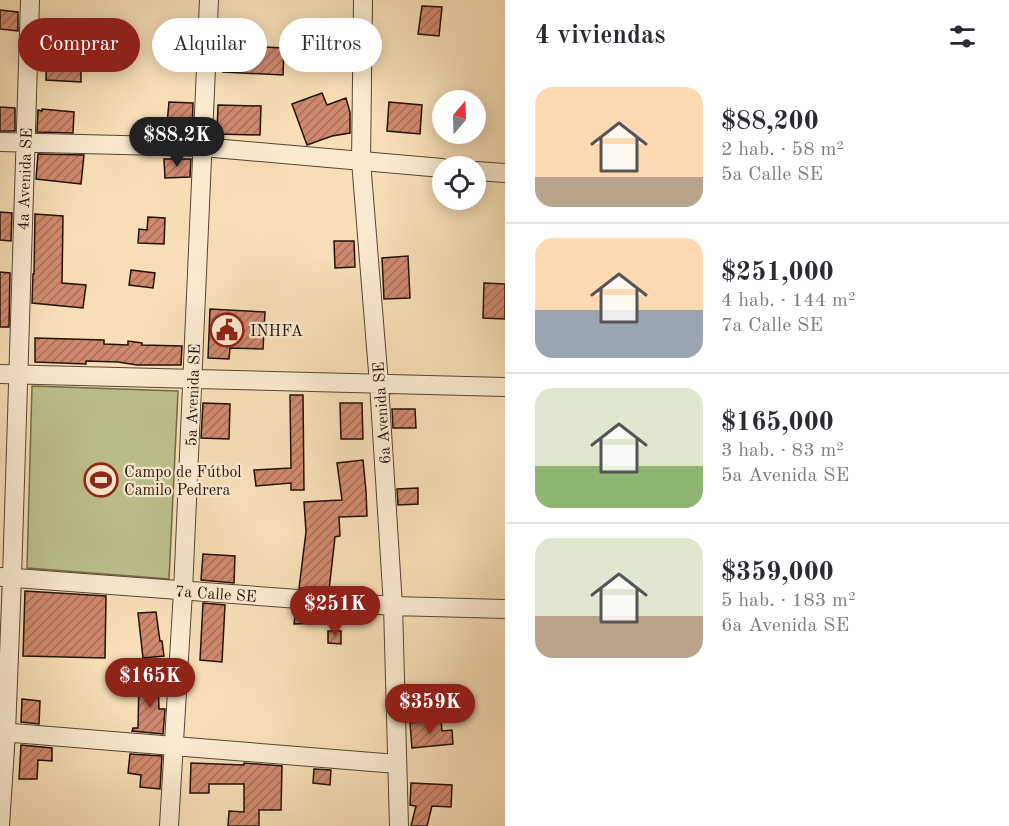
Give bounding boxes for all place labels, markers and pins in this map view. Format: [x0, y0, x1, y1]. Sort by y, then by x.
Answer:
pin: $88.2K [128, 117, 226, 168]
public building icon: INHFA [209, 312, 245, 348]
place label: INHFA [250, 324, 303, 340]
sports icon: Campo de Fútbol Camilo Pedrera [83, 462, 119, 498]
place label: Campo de Fútbol Camilo Pedrera [124, 465, 242, 499]
pin: $251K [293, 586, 377, 637]
pin: $165K [108, 658, 192, 709]
pin: $359K [388, 684, 472, 735]

